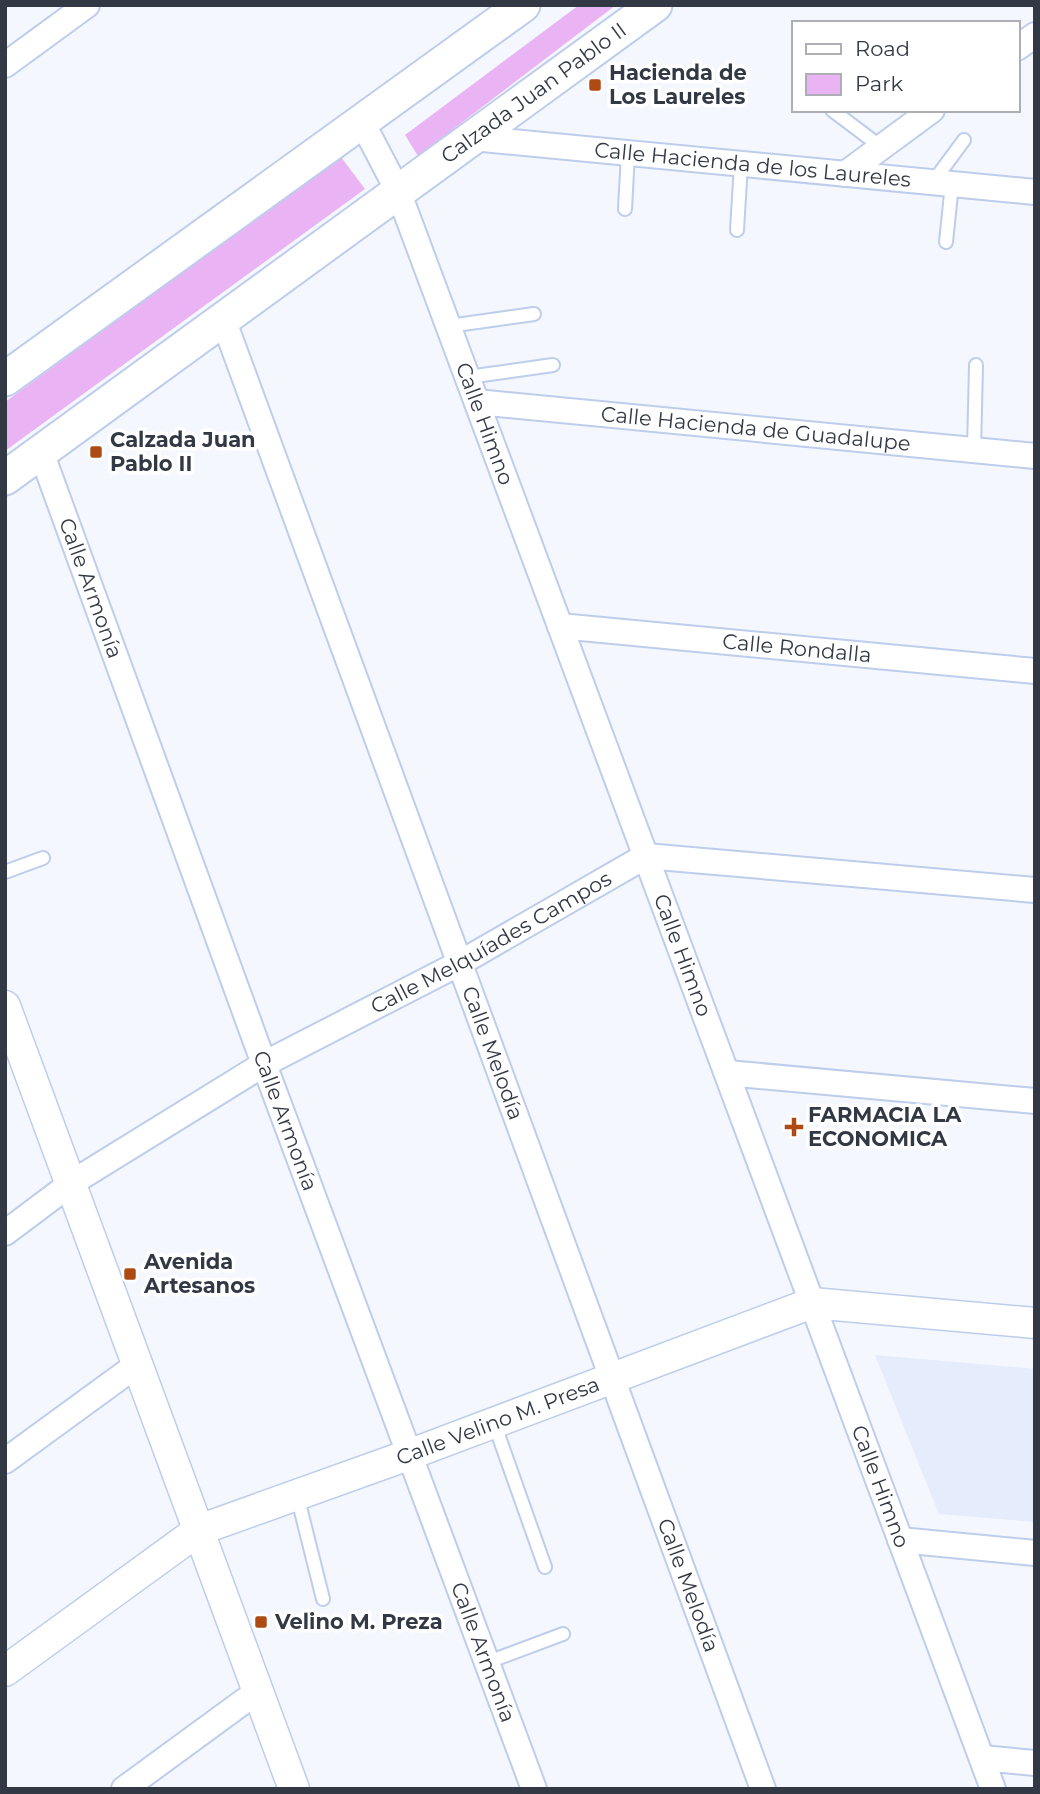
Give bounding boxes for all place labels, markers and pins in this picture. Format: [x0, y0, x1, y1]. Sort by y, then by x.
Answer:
place label: Hacienda de Los Laureles [609, 60, 747, 109]
marker: Hacienda de Los Laureles [587, 77, 603, 93]
place label: Calzada Juan Pablo II [110, 427, 256, 476]
marker: Calzada Juan Pablo II [88, 444, 104, 460]
place label: FARMACIA LA ECONOMICA [808, 1102, 962, 1151]
marker: FARMACIA LA ECONOMICA [786, 1119, 802, 1135]
place label: Avenida Artesanos [143, 1249, 255, 1298]
marker: Avenida Artesanos [122, 1266, 138, 1282]
place label: Velino M. Preza [274, 1609, 443, 1634]
marker: Velino M. Preza [253, 1614, 269, 1630]

